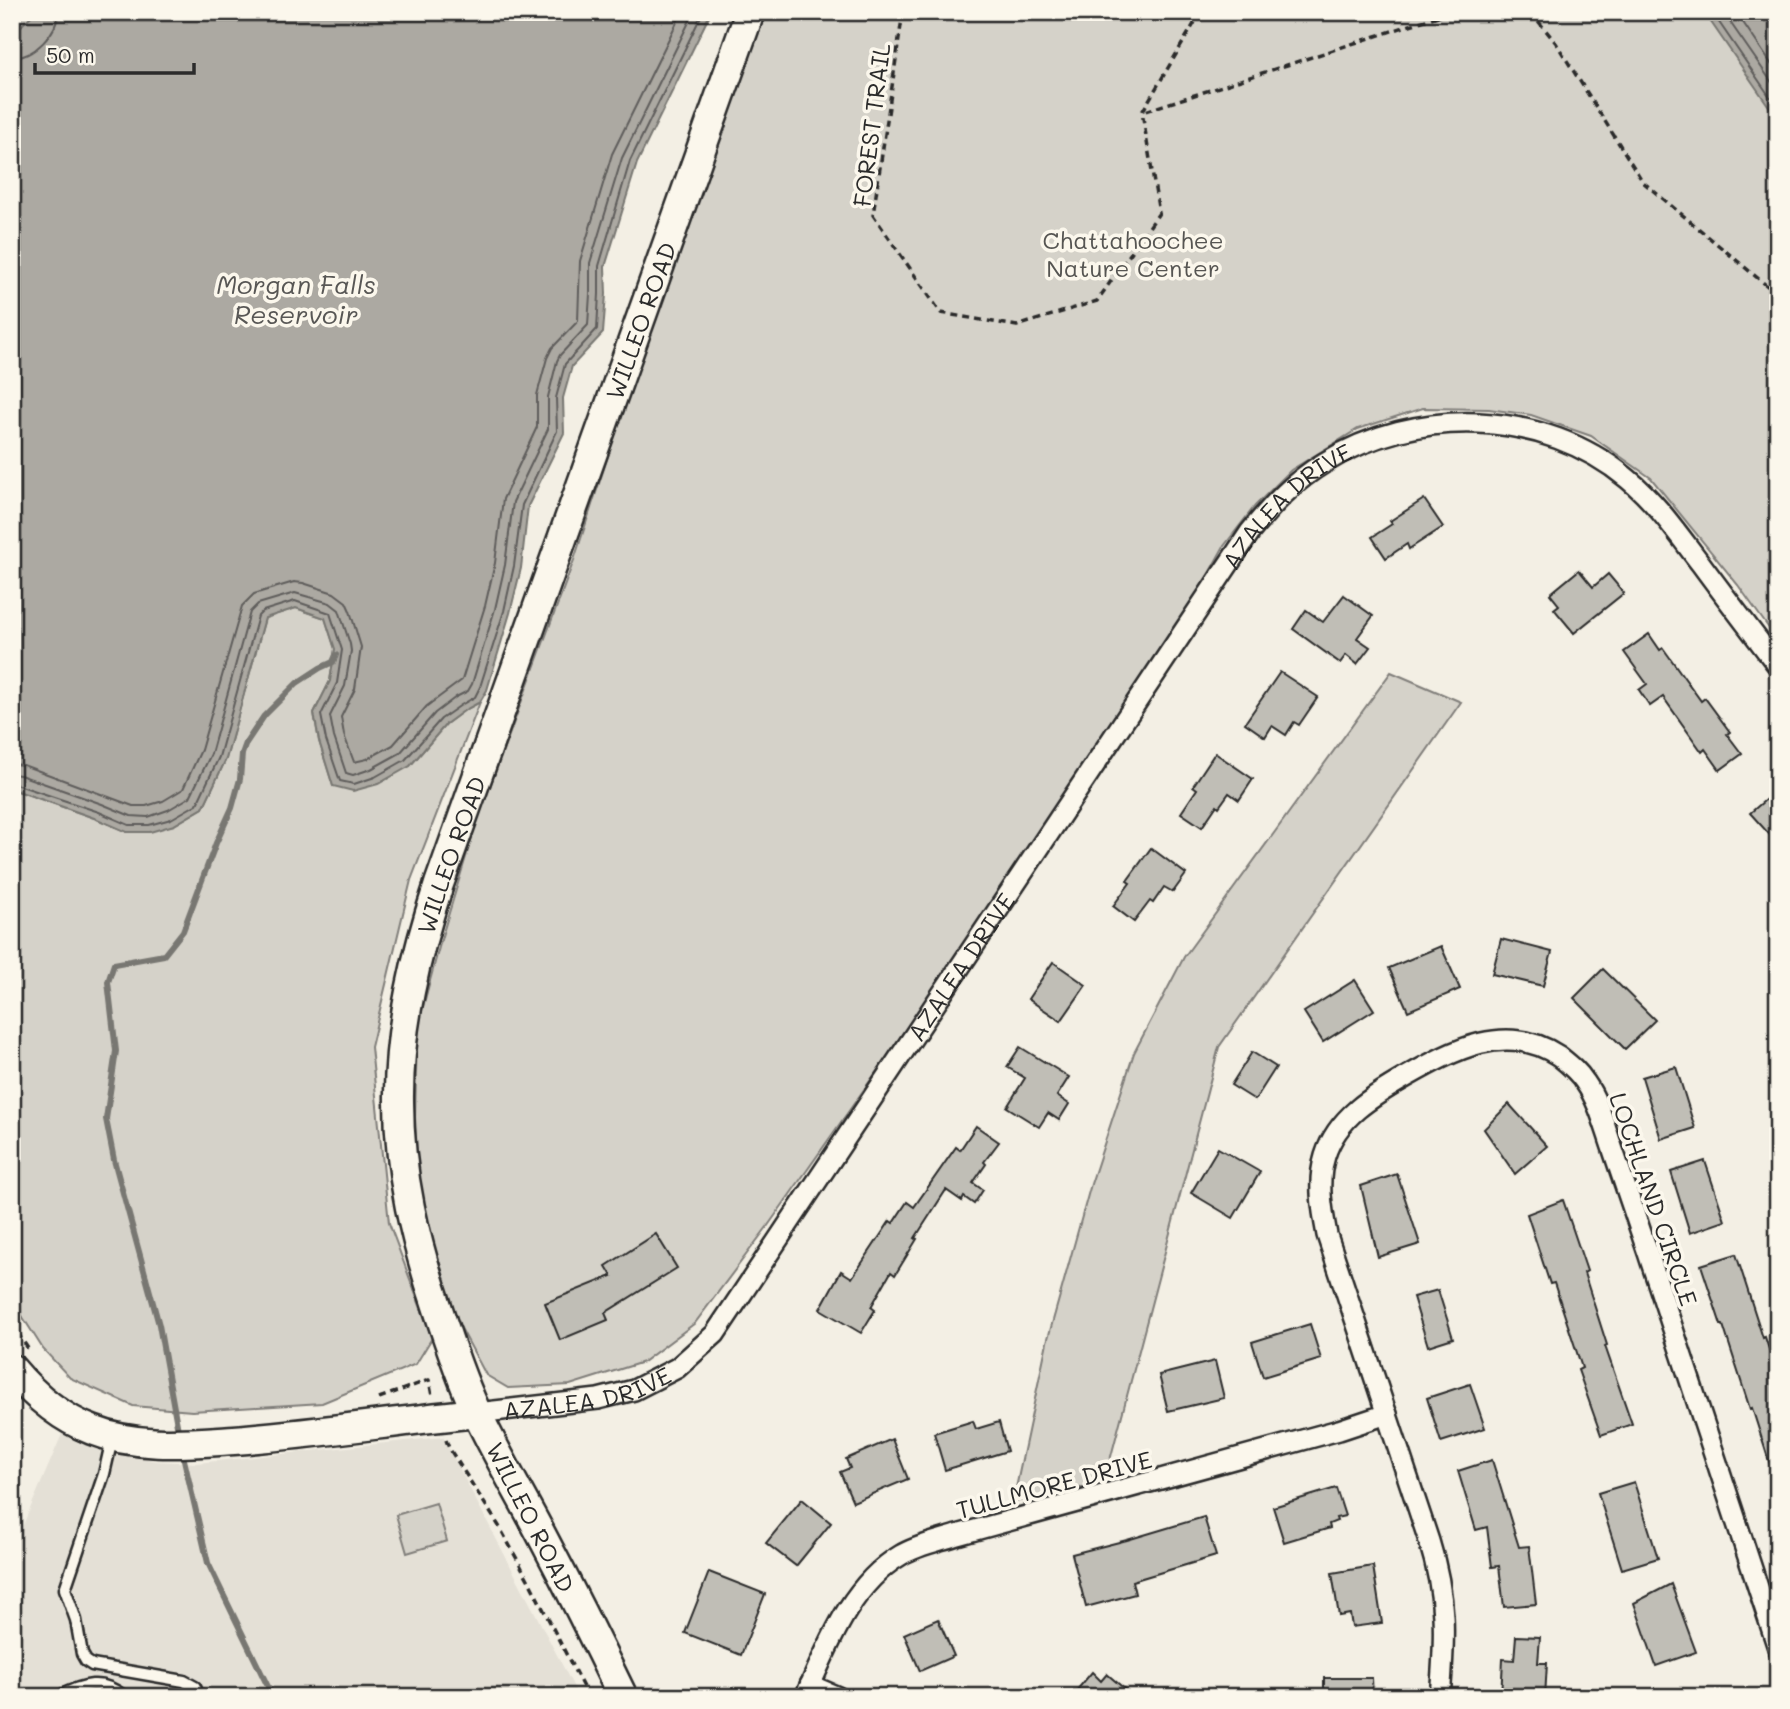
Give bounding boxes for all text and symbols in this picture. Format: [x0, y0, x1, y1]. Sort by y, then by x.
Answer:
scale bar [35, 32, 194, 76]
text: 50 m [46, 41, 95, 68]
street label: FOREST TRAIL [846, 41, 896, 209]
park label: Chattahoochee Nature Center [1042, 224, 1224, 283]
street label: WILLEO ROAD [598, 238, 682, 403]
water label: Morgan Falls Reservoir [216, 267, 376, 331]
street label: AZALEA DRIVE [1214, 435, 1356, 575]
street label: WILLEO ROAD [409, 772, 492, 937]
street label: AZALEA DRIVE [900, 886, 1021, 1046]
street label: LOCHLAND CIRCLE [1603, 1088, 1705, 1310]
street label: AZALEA DRIVE [501, 1358, 676, 1425]
street label: WILLEO ROAD [480, 1437, 582, 1597]
street label: TULLMORE DRIVE [953, 1443, 1155, 1525]

